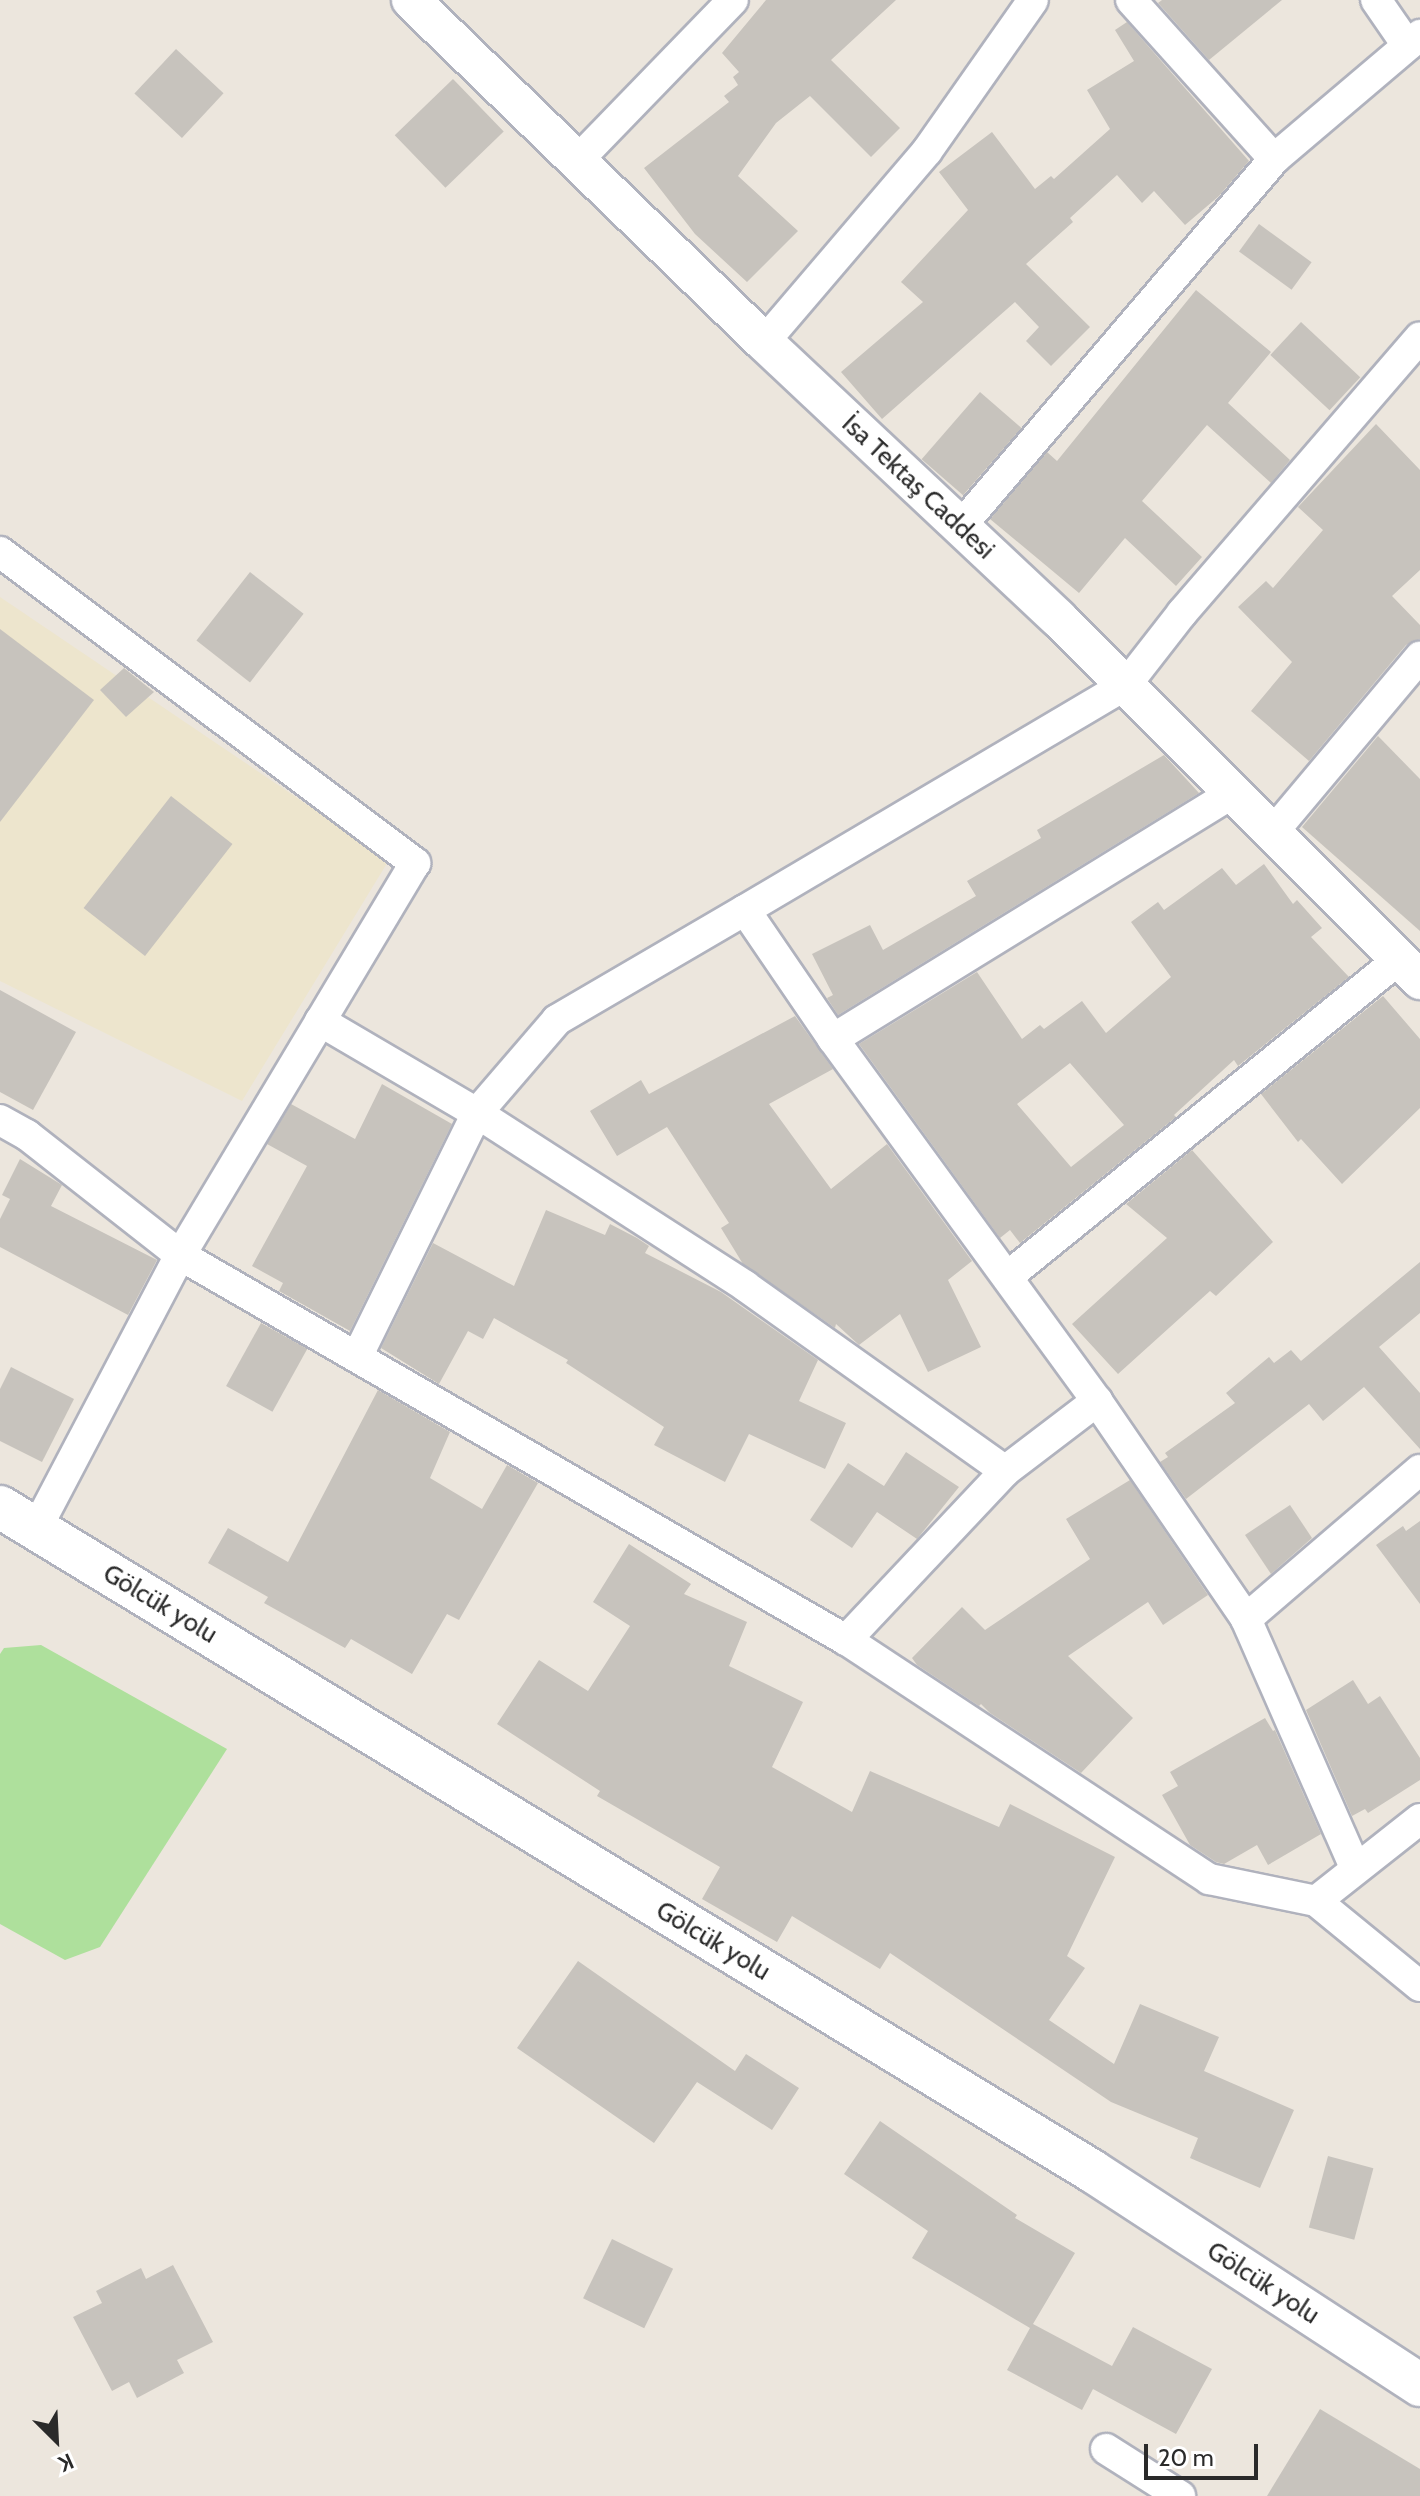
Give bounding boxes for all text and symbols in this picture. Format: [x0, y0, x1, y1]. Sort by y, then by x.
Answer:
street label: İsa Tektaş Caddesi [835, 408, 1001, 566]
street label: Gölcük yolu [97, 1558, 223, 1650]
street label: Gölcük yolu [650, 1895, 776, 1987]
street label: Gölcük yolu [1201, 2235, 1325, 2331]
north arrow [16, 2400, 96, 2480]
scale bar [1148, 2428, 1262, 2478]
text: 20 m [1158, 2443, 1214, 2472]
text: K [54, 2447, 78, 2478]

